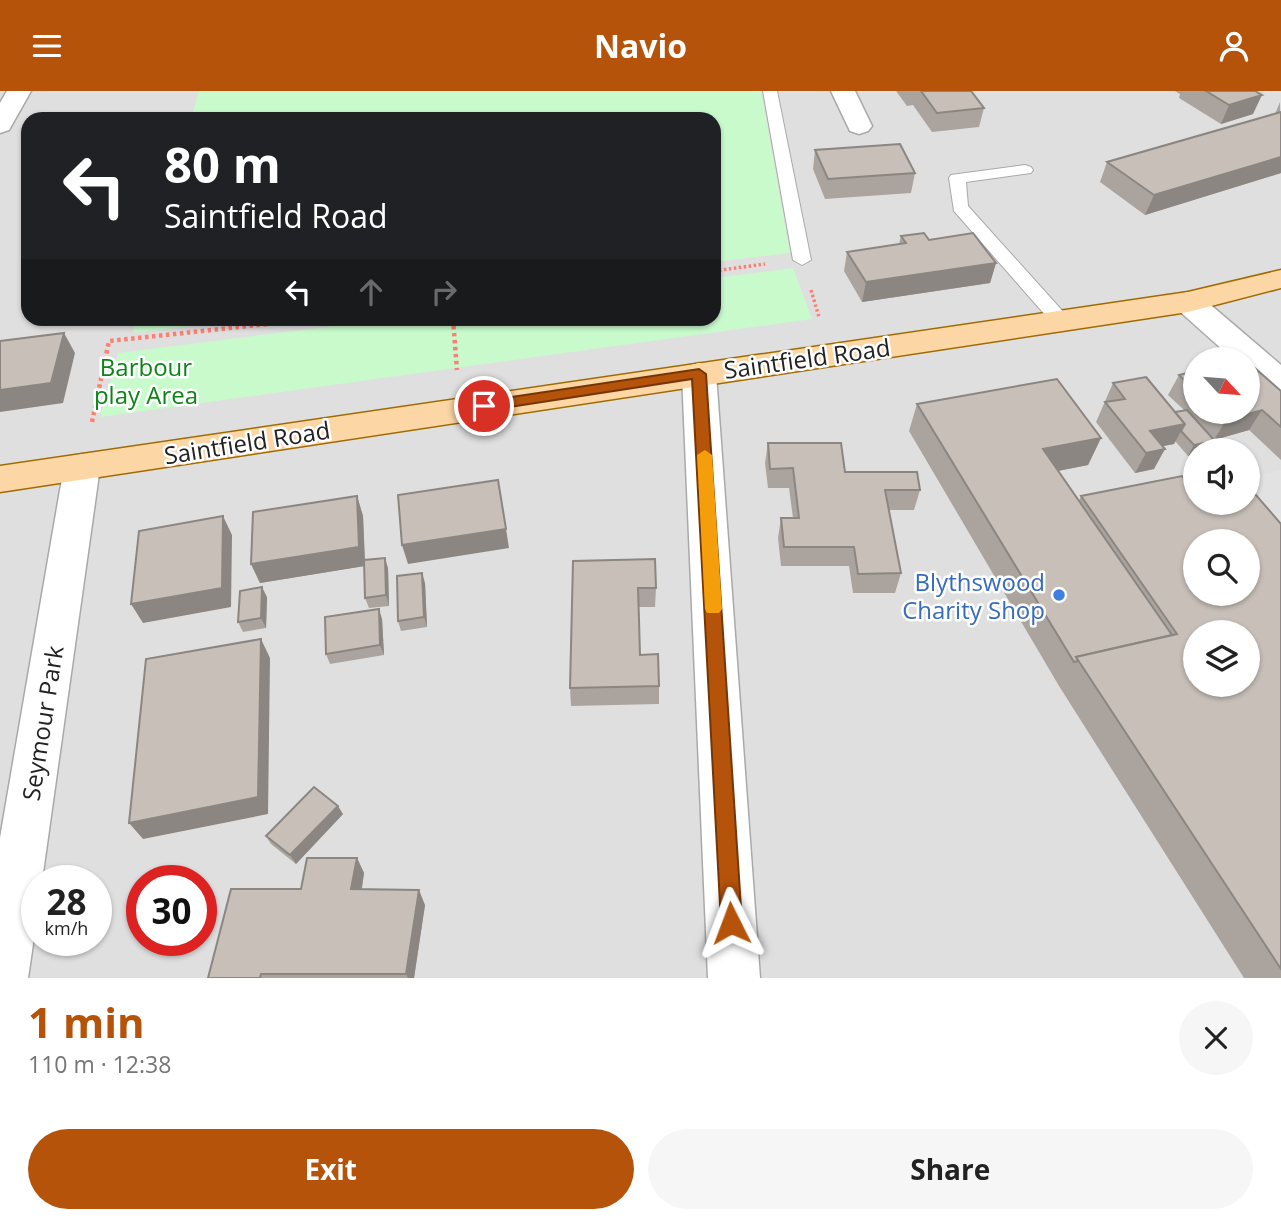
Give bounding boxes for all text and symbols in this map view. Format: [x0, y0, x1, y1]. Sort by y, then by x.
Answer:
text: Navio [594, 24, 687, 67]
icon: menu [28, 27, 66, 65]
icon: person [1215, 27, 1253, 65]
text: 80 m [164, 131, 281, 197]
icon: left [49, 140, 140, 231]
text: Saintfield Road [164, 194, 388, 237]
icon: left [279, 273, 317, 311]
icon: ahead [352, 273, 390, 311]
icon: right [425, 273, 463, 311]
street label: Saintfield Road [722, 330, 892, 386]
north arrow [1183, 347, 1260, 423]
map controls [1183, 347, 1260, 697]
park label: Barbour play Area [94, 350, 198, 411]
pin [454, 376, 514, 436]
icon: arrive [465, 387, 503, 425]
street label: Saintfield Road [162, 413, 332, 471]
button: sound [1183, 438, 1260, 515]
button: search [1183, 529, 1260, 606]
place label: Blythswood Charity Shop [902, 565, 1045, 626]
marker: Blythswood Charity Shop [1051, 587, 1067, 603]
button: layers [1183, 620, 1260, 697]
street label: Seymour Park [13, 643, 71, 803]
speed limit sign: 30 [126, 865, 217, 956]
text: 28 [46, 878, 87, 925]
position arrow [694, 886, 768, 960]
text: km/h [45, 916, 88, 940]
text: 1 min [28, 993, 145, 1050]
button: close [1179, 1001, 1253, 1075]
text: 110 m · 12:38 [28, 1048, 171, 1080]
button: Exit [28, 1129, 634, 1209]
button: Share [648, 1129, 1253, 1209]

